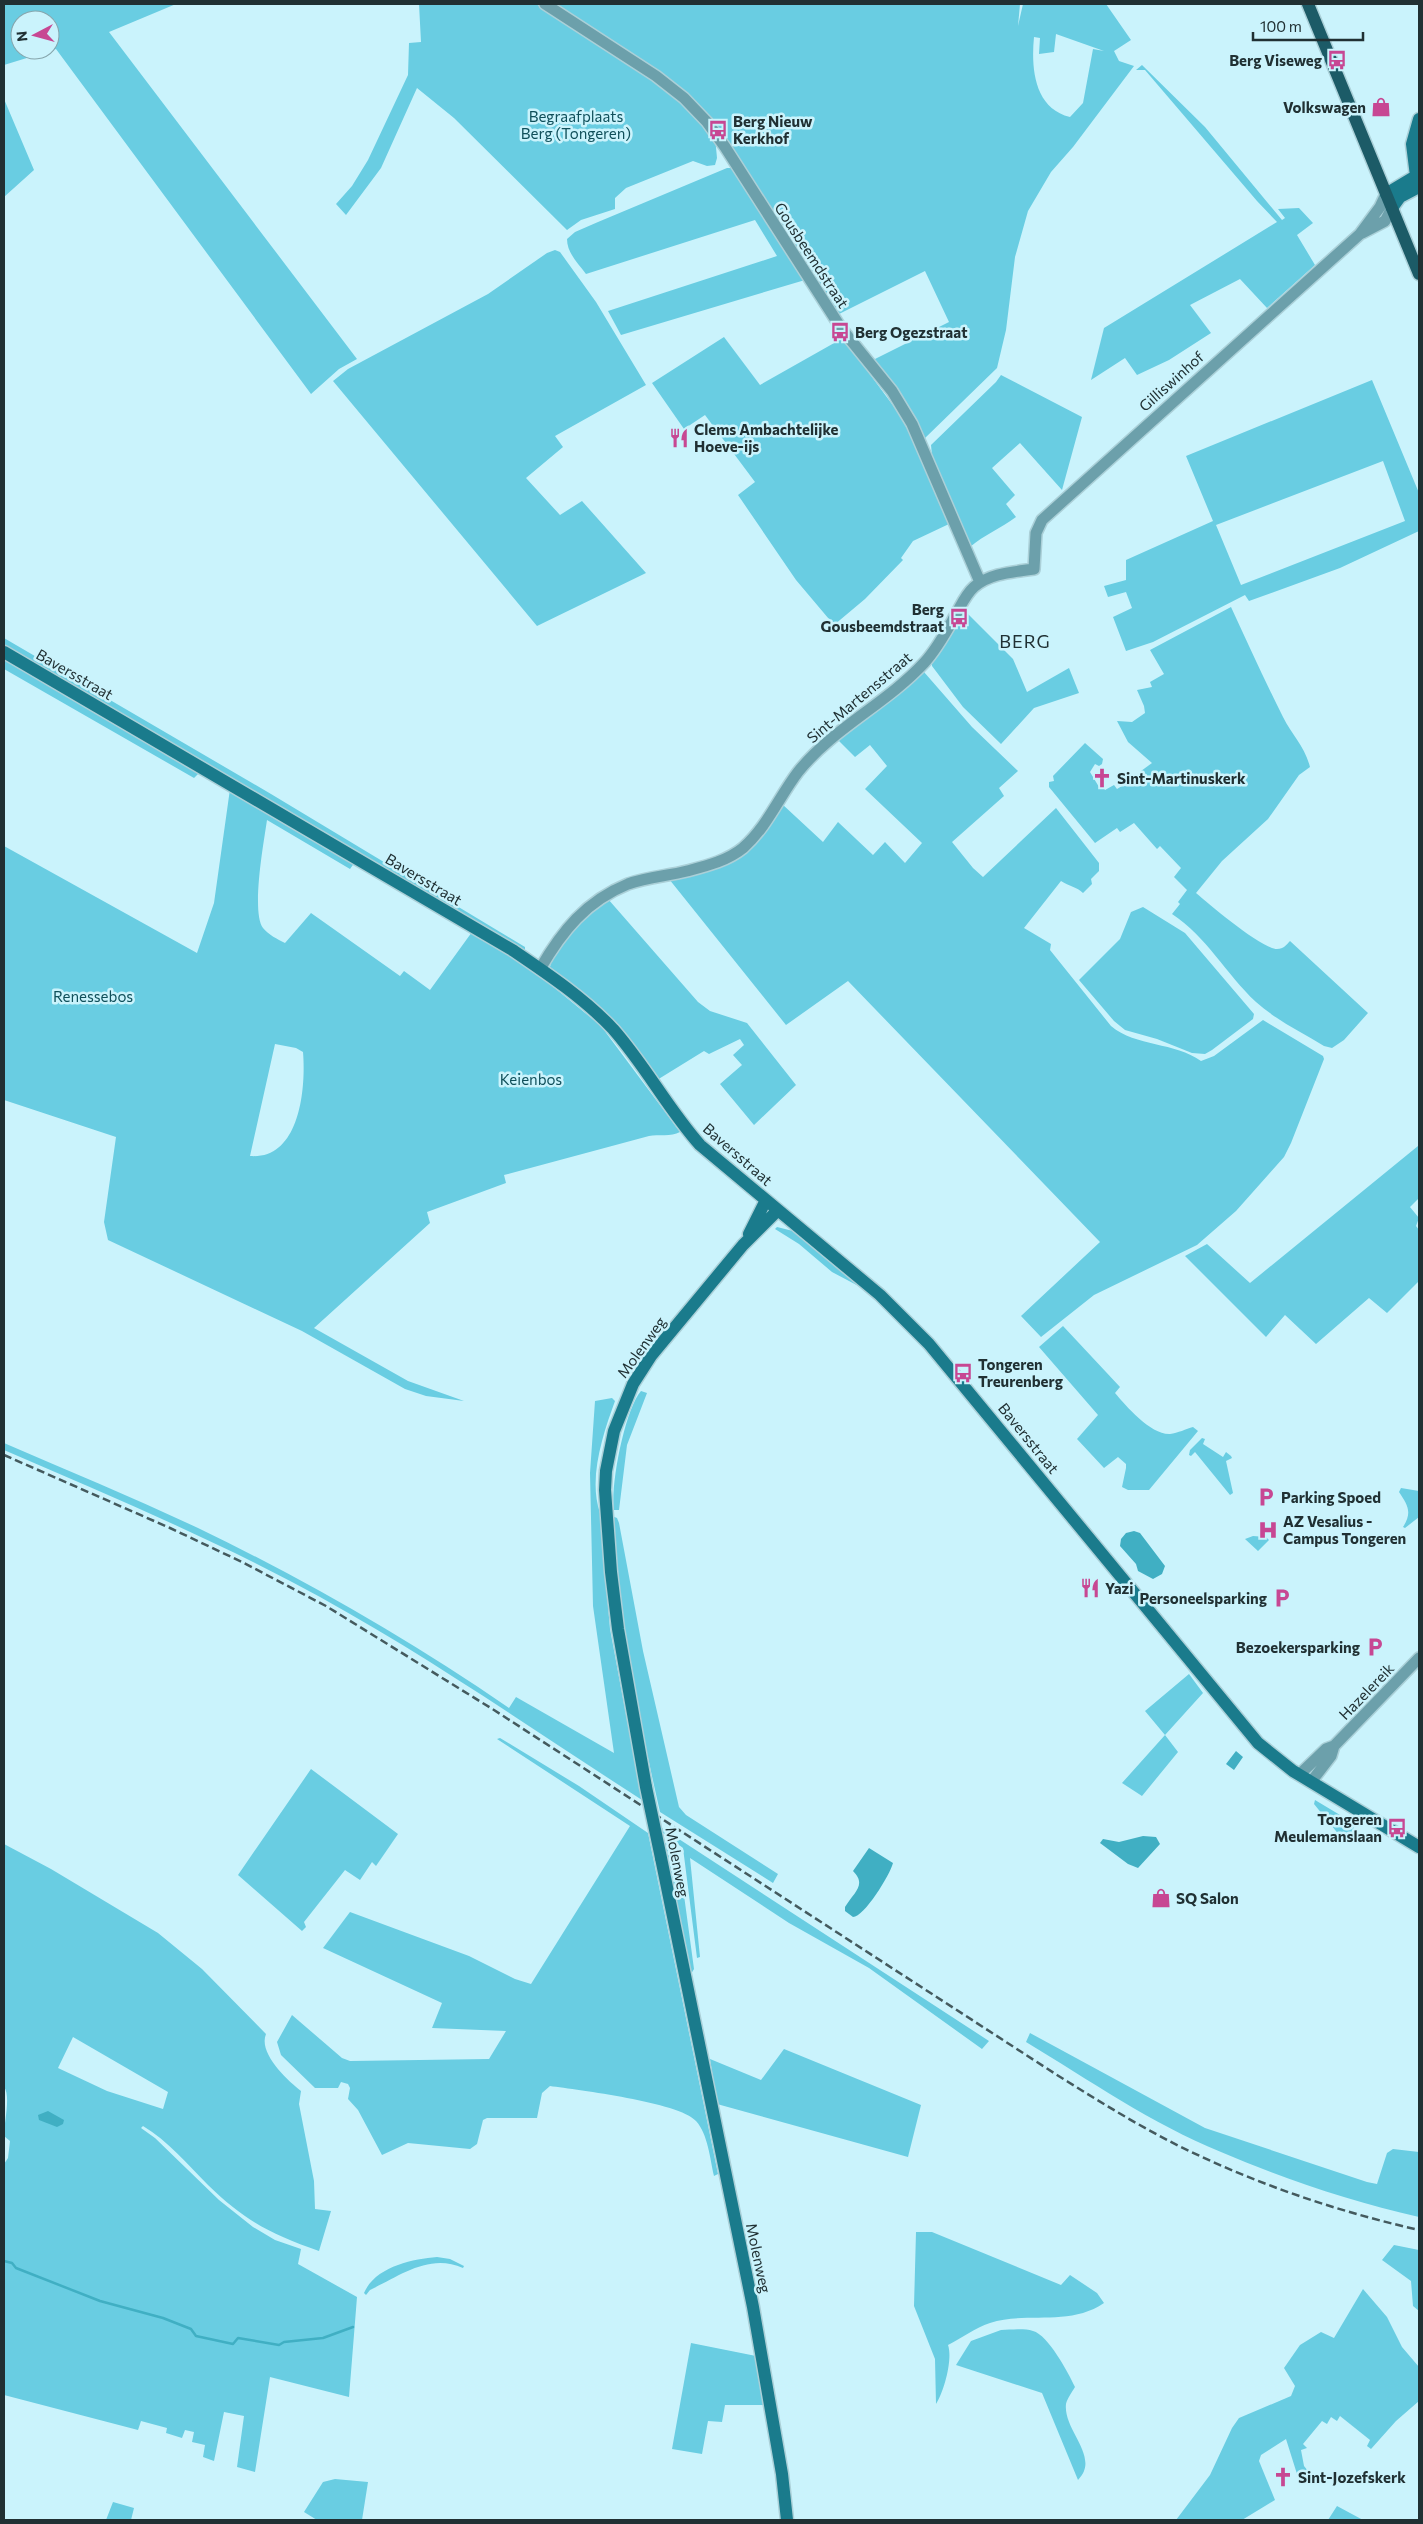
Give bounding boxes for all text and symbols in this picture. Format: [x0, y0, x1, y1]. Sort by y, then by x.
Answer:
north arrow [10, 10, 60, 60]
scale bar [1253, 10, 1363, 42]
text: 100 m [1260, 17, 1302, 35]
text: N [13, 30, 31, 43]
bus stop icon: Berg Viseweg [1326, 49, 1348, 71]
place label: Berg Viseweg [1229, 51, 1322, 69]
shop icon: Volkswagen [1370, 96, 1392, 118]
place label: Volkswagen [1283, 98, 1366, 116]
park label: Begraafplaats Berg (Tongeren) [521, 107, 631, 142]
place label: Berg Nieuw Kerkhof [733, 112, 813, 147]
bus stop icon: Berg Nieuw Kerkhof [707, 119, 729, 141]
street label: Gousbeemdstraat [771, 199, 853, 311]
bus stop icon: Berg Ogezstraat [829, 321, 851, 343]
place label: Berg Ogezstraat [855, 323, 967, 341]
street label: Gilliswinhof [1135, 347, 1207, 415]
place label: Clems Ambachtelijke Hoeve-ijs [694, 420, 839, 455]
restaurant icon: Clems Ambachtelijke Hoeve-ijs [668, 427, 690, 449]
place label: Berg Gousbeemdstraat [821, 600, 944, 635]
bus stop icon: Berg Gousbeemdstraat [948, 607, 970, 629]
district label: BERG [999, 630, 1051, 652]
street label: Baversstraat [33, 645, 117, 703]
street label: Sint-Martensstraat [803, 648, 915, 746]
church icon: Sint-Martinuskerk [1091, 767, 1113, 789]
place label: Sint-Martinuskerk [1117, 769, 1246, 787]
street label: Baversstraat [383, 849, 465, 909]
park label: Renessebos [53, 987, 133, 1005]
park label: Keienbos [500, 1070, 562, 1088]
street label: Baversstraat [700, 1119, 776, 1189]
street label: Molenweg [613, 1313, 669, 1381]
place label: Tongeren Treurenberg [978, 1355, 1063, 1390]
bus stop icon: Tongeren Treurenberg [952, 1362, 974, 1384]
street label: Baversstraat [995, 1399, 1063, 1477]
parking icon: Parking Spoed [1255, 1486, 1277, 1508]
place label: Parking Spoed [1281, 1488, 1381, 1506]
place label: AZ Vesalius - Campus Tongeren [1283, 1512, 1406, 1547]
hospital icon: AZ Vesalius - Campus Tongeren [1257, 1519, 1279, 1541]
restaurant icon: Yazi [1079, 1577, 1101, 1599]
place label: Yazi [1105, 1579, 1134, 1597]
parking icon: Personeelsparking [1271, 1587, 1293, 1609]
place label: Personeelsparking [1139, 1589, 1267, 1607]
parking icon: Bezoekersparking [1364, 1636, 1386, 1658]
place label: Bezoekersparking [1236, 1638, 1360, 1656]
street label: Hazelereik [1335, 1659, 1397, 1723]
place label: Tongeren Meulemanslaan [1274, 1810, 1382, 1845]
bus stop icon: Tongeren Meulemanslaan [1386, 1817, 1408, 1839]
street label: Molenweg [662, 1825, 694, 1899]
shop icon: SQ Salon [1150, 1887, 1172, 1909]
place label: SQ Salon [1176, 1889, 1239, 1907]
street label: Molenweg [743, 2221, 775, 2295]
church icon: Sint-Jozefskerk [1272, 2466, 1294, 2488]
place label: Sint-Jozefskerk [1298, 2468, 1406, 2486]

